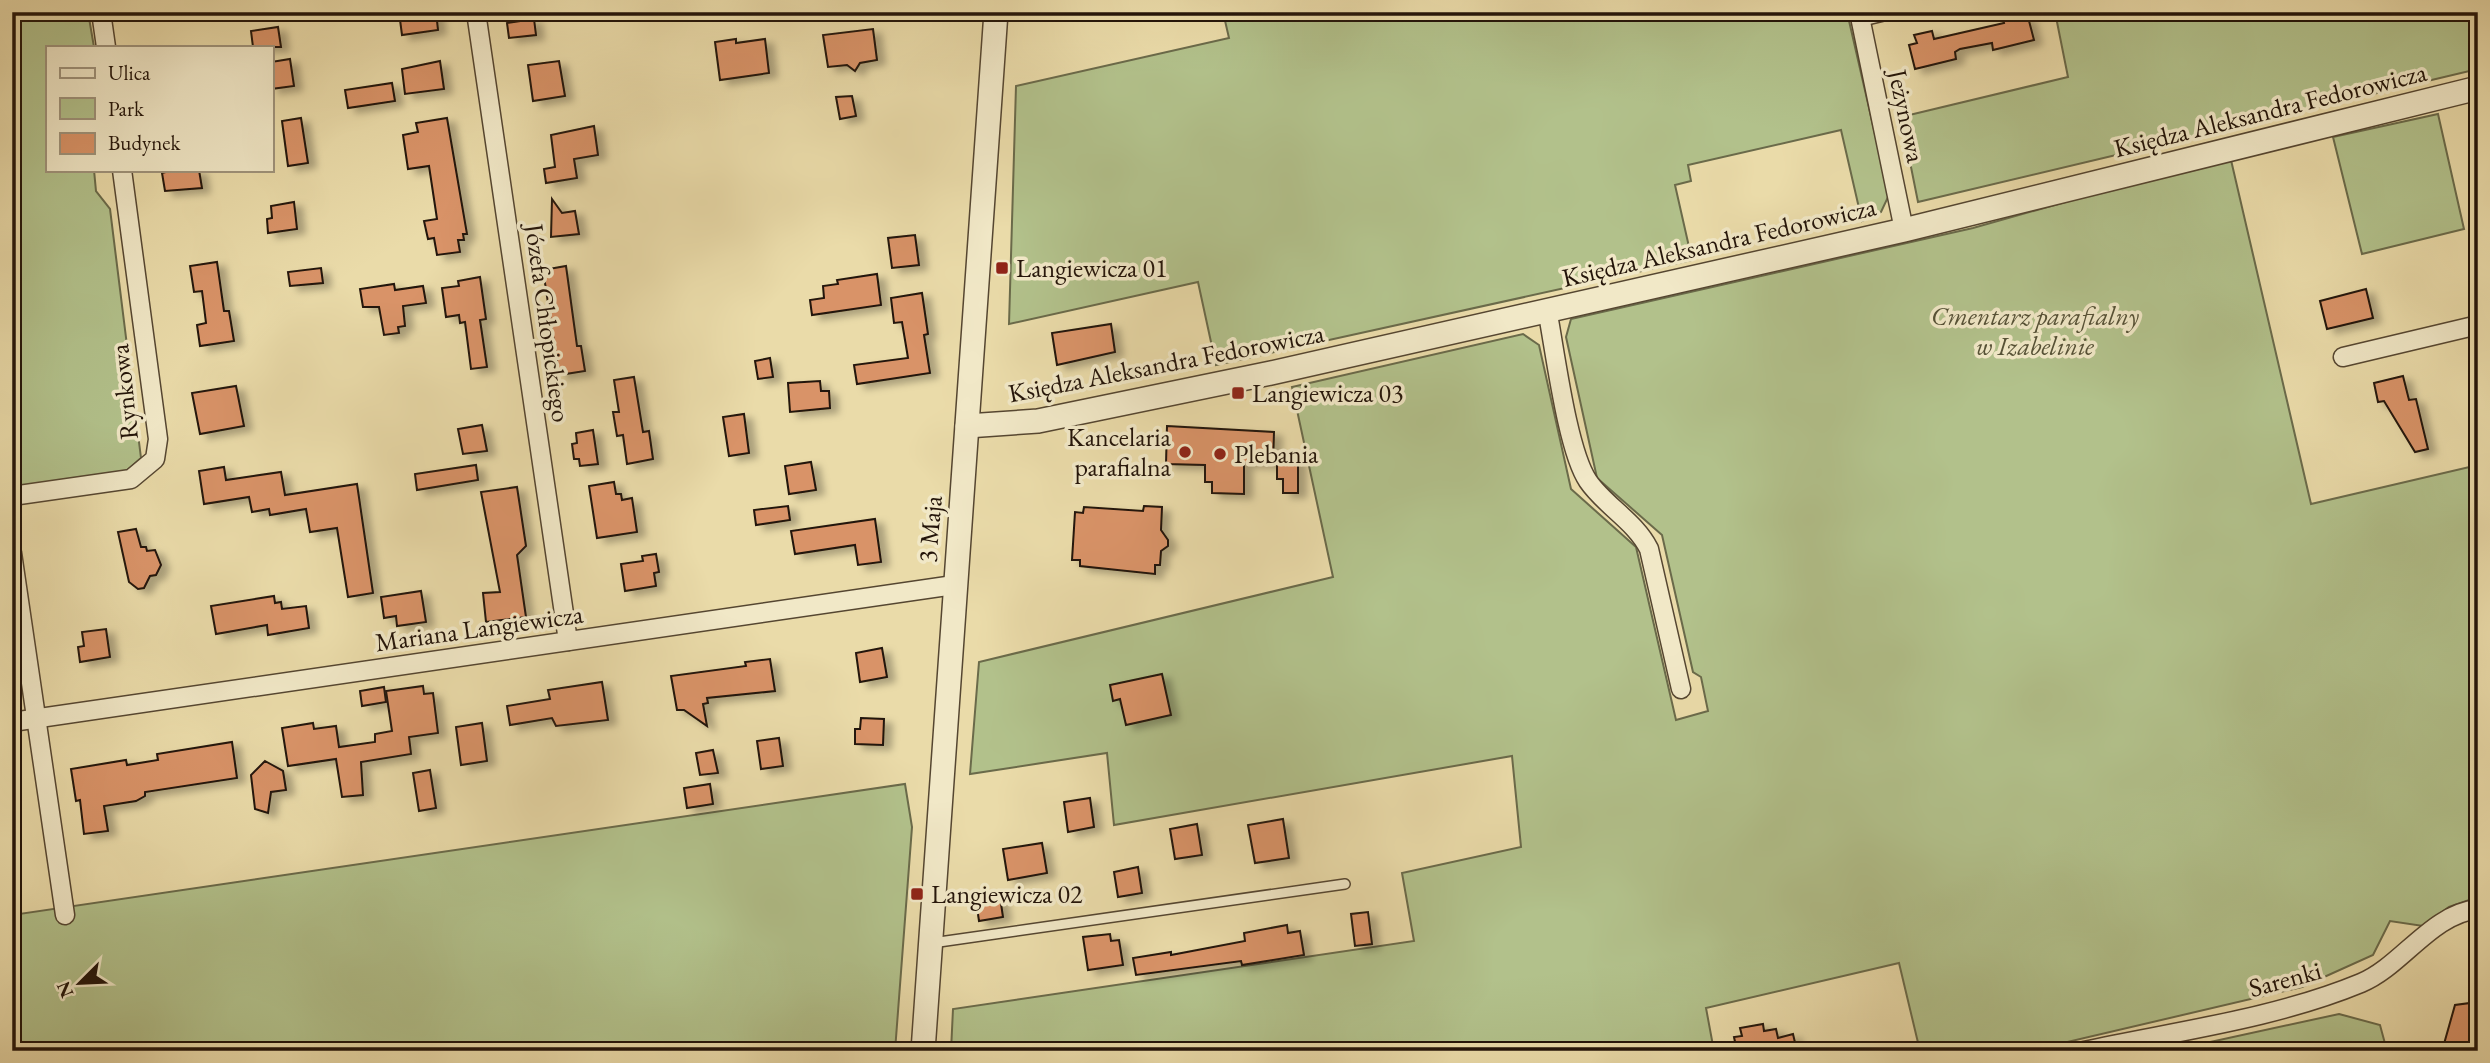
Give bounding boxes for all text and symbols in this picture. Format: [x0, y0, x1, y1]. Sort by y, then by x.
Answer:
legend [46, 46, 273, 172]
street label: Księdza Aleksandra Fedorowicza [2110, 55, 2430, 165]
text: Ulica [108, 59, 151, 86]
street label: Jeżynowa [1880, 64, 1934, 166]
text: Park [108, 95, 145, 122]
text: Budynek [108, 129, 181, 156]
street label: Księdza Aleksandra Fedorowicza [1559, 189, 1880, 295]
street label: Józefa Chłopickiego [517, 220, 579, 424]
place label: Langiewicza 01 [1016, 251, 1168, 285]
marker: Langiewicza 01 [994, 260, 1010, 276]
park label: Cmentarz parafialny w Izabelinie [1931, 299, 2140, 363]
street label: Księdza Aleksandra Fedorowicza [1005, 316, 1327, 410]
street label: Rynkowa [102, 342, 146, 442]
place label: Langiewicza 03 [1252, 376, 1404, 410]
marker: Langiewicza 03 [1230, 385, 1246, 401]
place label: Kancelaria parafialna [1067, 420, 1172, 484]
place label: Plebania [1234, 437, 1319, 471]
marker: Kancelaria parafialna [1177, 444, 1193, 460]
marker: Plebania [1212, 446, 1228, 462]
street label: 3 Maja [910, 494, 950, 564]
street label: Mariana Langiewicza [373, 597, 586, 659]
place label: Langiewicza 02 [931, 877, 1083, 911]
marker: Langiewicza 02 [909, 886, 925, 902]
north arrow [46, 948, 116, 1018]
street label: Sarenki [2245, 953, 2325, 1005]
text: N [50, 977, 79, 1002]

